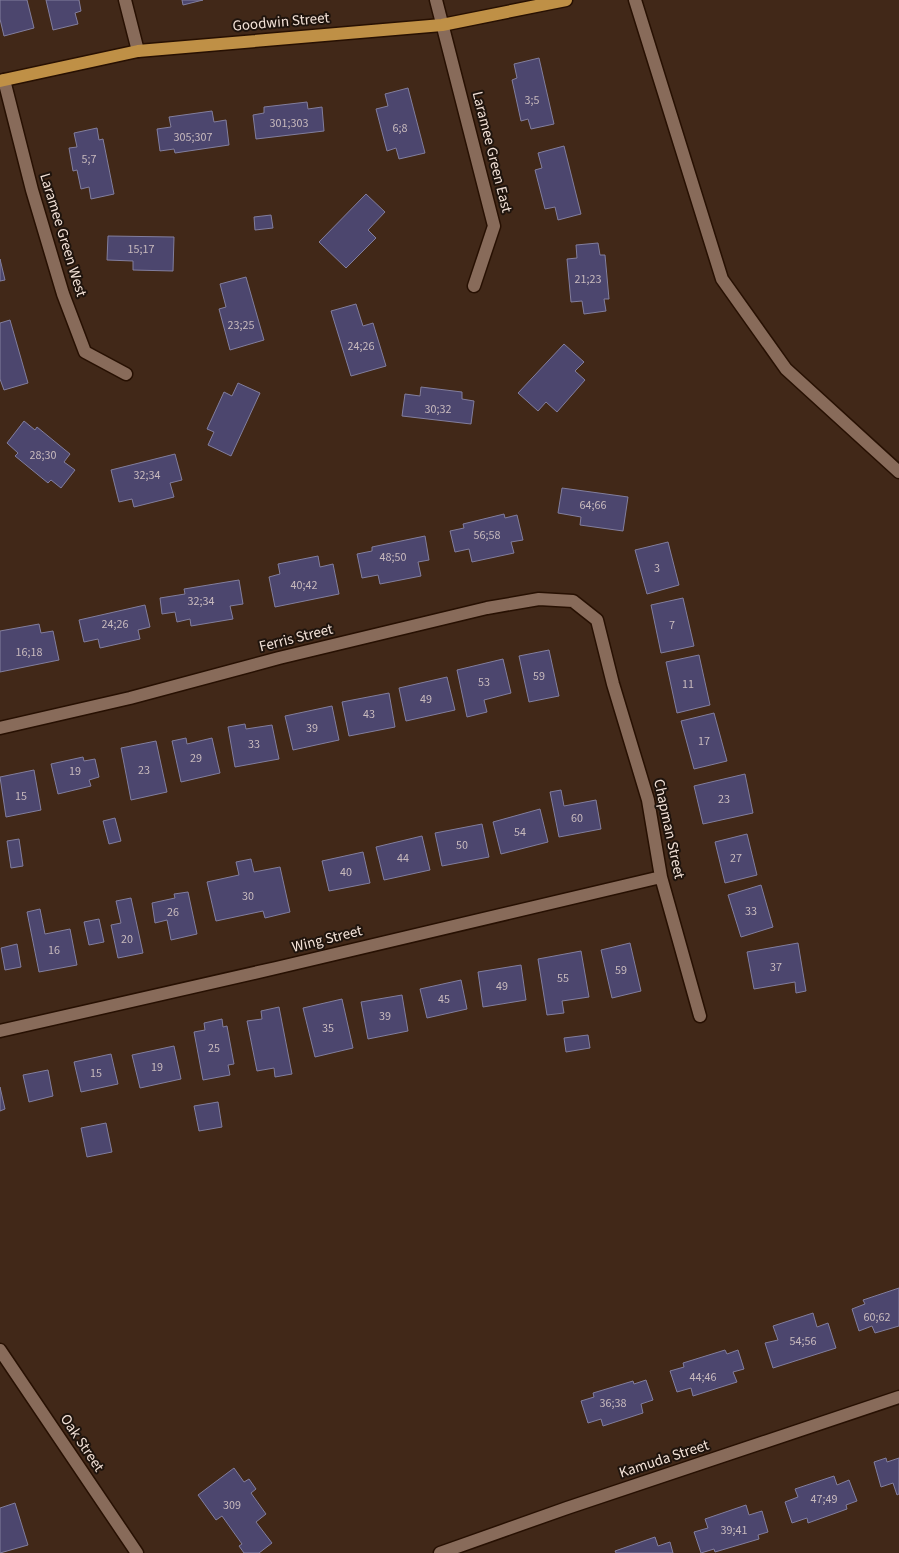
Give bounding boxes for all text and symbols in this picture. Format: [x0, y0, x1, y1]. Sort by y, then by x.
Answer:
street label: Goodwin Street [232, 7, 330, 37]
street label: Laramee Green East [467, 89, 517, 215]
house number: 3;5 [525, 92, 539, 109]
house number: 301;303 [270, 115, 308, 132]
house number: 6;8 [393, 120, 407, 137]
house number: 305;307 [174, 129, 212, 146]
house number: 5;7 [82, 151, 96, 168]
street label: Laramee Green West [34, 171, 92, 299]
house number: 15;17 [128, 241, 154, 258]
house number: 21;23 [575, 271, 601, 288]
house number: 23;25 [228, 317, 254, 334]
house number: 24;26 [348, 338, 374, 355]
house number: 30;32 [425, 401, 451, 418]
house number: 28;30 [30, 447, 56, 464]
house number: 32;34 [134, 467, 160, 484]
house number: 64;66 [580, 497, 606, 514]
house number: 56;58 [474, 527, 500, 544]
house number: 48;50 [380, 549, 406, 566]
house number: 3 [654, 560, 660, 577]
house number: 40;42 [291, 577, 317, 594]
house number: 32;34 [188, 593, 214, 610]
house number: 24;26 [102, 616, 128, 633]
house number: 7 [669, 617, 675, 634]
street label: Ferris Street [257, 619, 335, 657]
house number: 16;18 [16, 644, 42, 661]
house number: 59 [533, 668, 545, 685]
house number: 53 [478, 674, 490, 691]
house number: 11 [682, 676, 694, 693]
house number: 49 [420, 691, 432, 708]
house number: 43 [363, 706, 375, 723]
house number: 39 [306, 720, 318, 737]
house number: 17 [698, 733, 710, 750]
house number: 33 [248, 736, 260, 753]
house number: 29 [190, 750, 202, 767]
house number: 23 [138, 762, 150, 779]
house number: 19 [69, 763, 81, 780]
street label: Chapman Street [648, 777, 690, 881]
house number: 15 [15, 788, 27, 805]
house number: 23 [718, 791, 730, 808]
house number: 60 [571, 810, 583, 827]
house number: 54 [514, 824, 526, 841]
house number: 50 [456, 837, 468, 854]
house number: 44 [397, 850, 409, 867]
house number: 27 [730, 850, 742, 867]
house number: 40 [340, 864, 352, 881]
house number: 30 [242, 888, 254, 905]
house number: 33 [745, 903, 757, 920]
house number: 26 [167, 904, 179, 921]
street label: Wing Street [290, 920, 364, 958]
house number: 20 [121, 931, 133, 948]
house number: 16 [48, 942, 60, 959]
house number: 37 [770, 959, 782, 976]
house number: 59 [615, 962, 627, 979]
house number: 55 [557, 970, 569, 987]
house number: 49 [496, 978, 508, 995]
house number: 45 [438, 991, 450, 1008]
house number: 39 [379, 1008, 391, 1025]
house number: 35 [322, 1020, 334, 1037]
house number: 25 [208, 1040, 220, 1057]
house number: 19 [151, 1059, 163, 1076]
house number: 15 [90, 1065, 102, 1082]
house number: 60;62 [864, 1309, 890, 1326]
house number: 54;56 [790, 1333, 816, 1350]
house number: 44;46 [690, 1369, 716, 1386]
house number: 36;38 [600, 1395, 626, 1412]
street label: Oak Street [55, 1410, 109, 1476]
street label: Kamuda Street [616, 1435, 712, 1483]
house number: 47;49 [811, 1491, 837, 1508]
house number: 309 [223, 1497, 241, 1514]
house number: 39;41 [721, 1522, 747, 1539]

